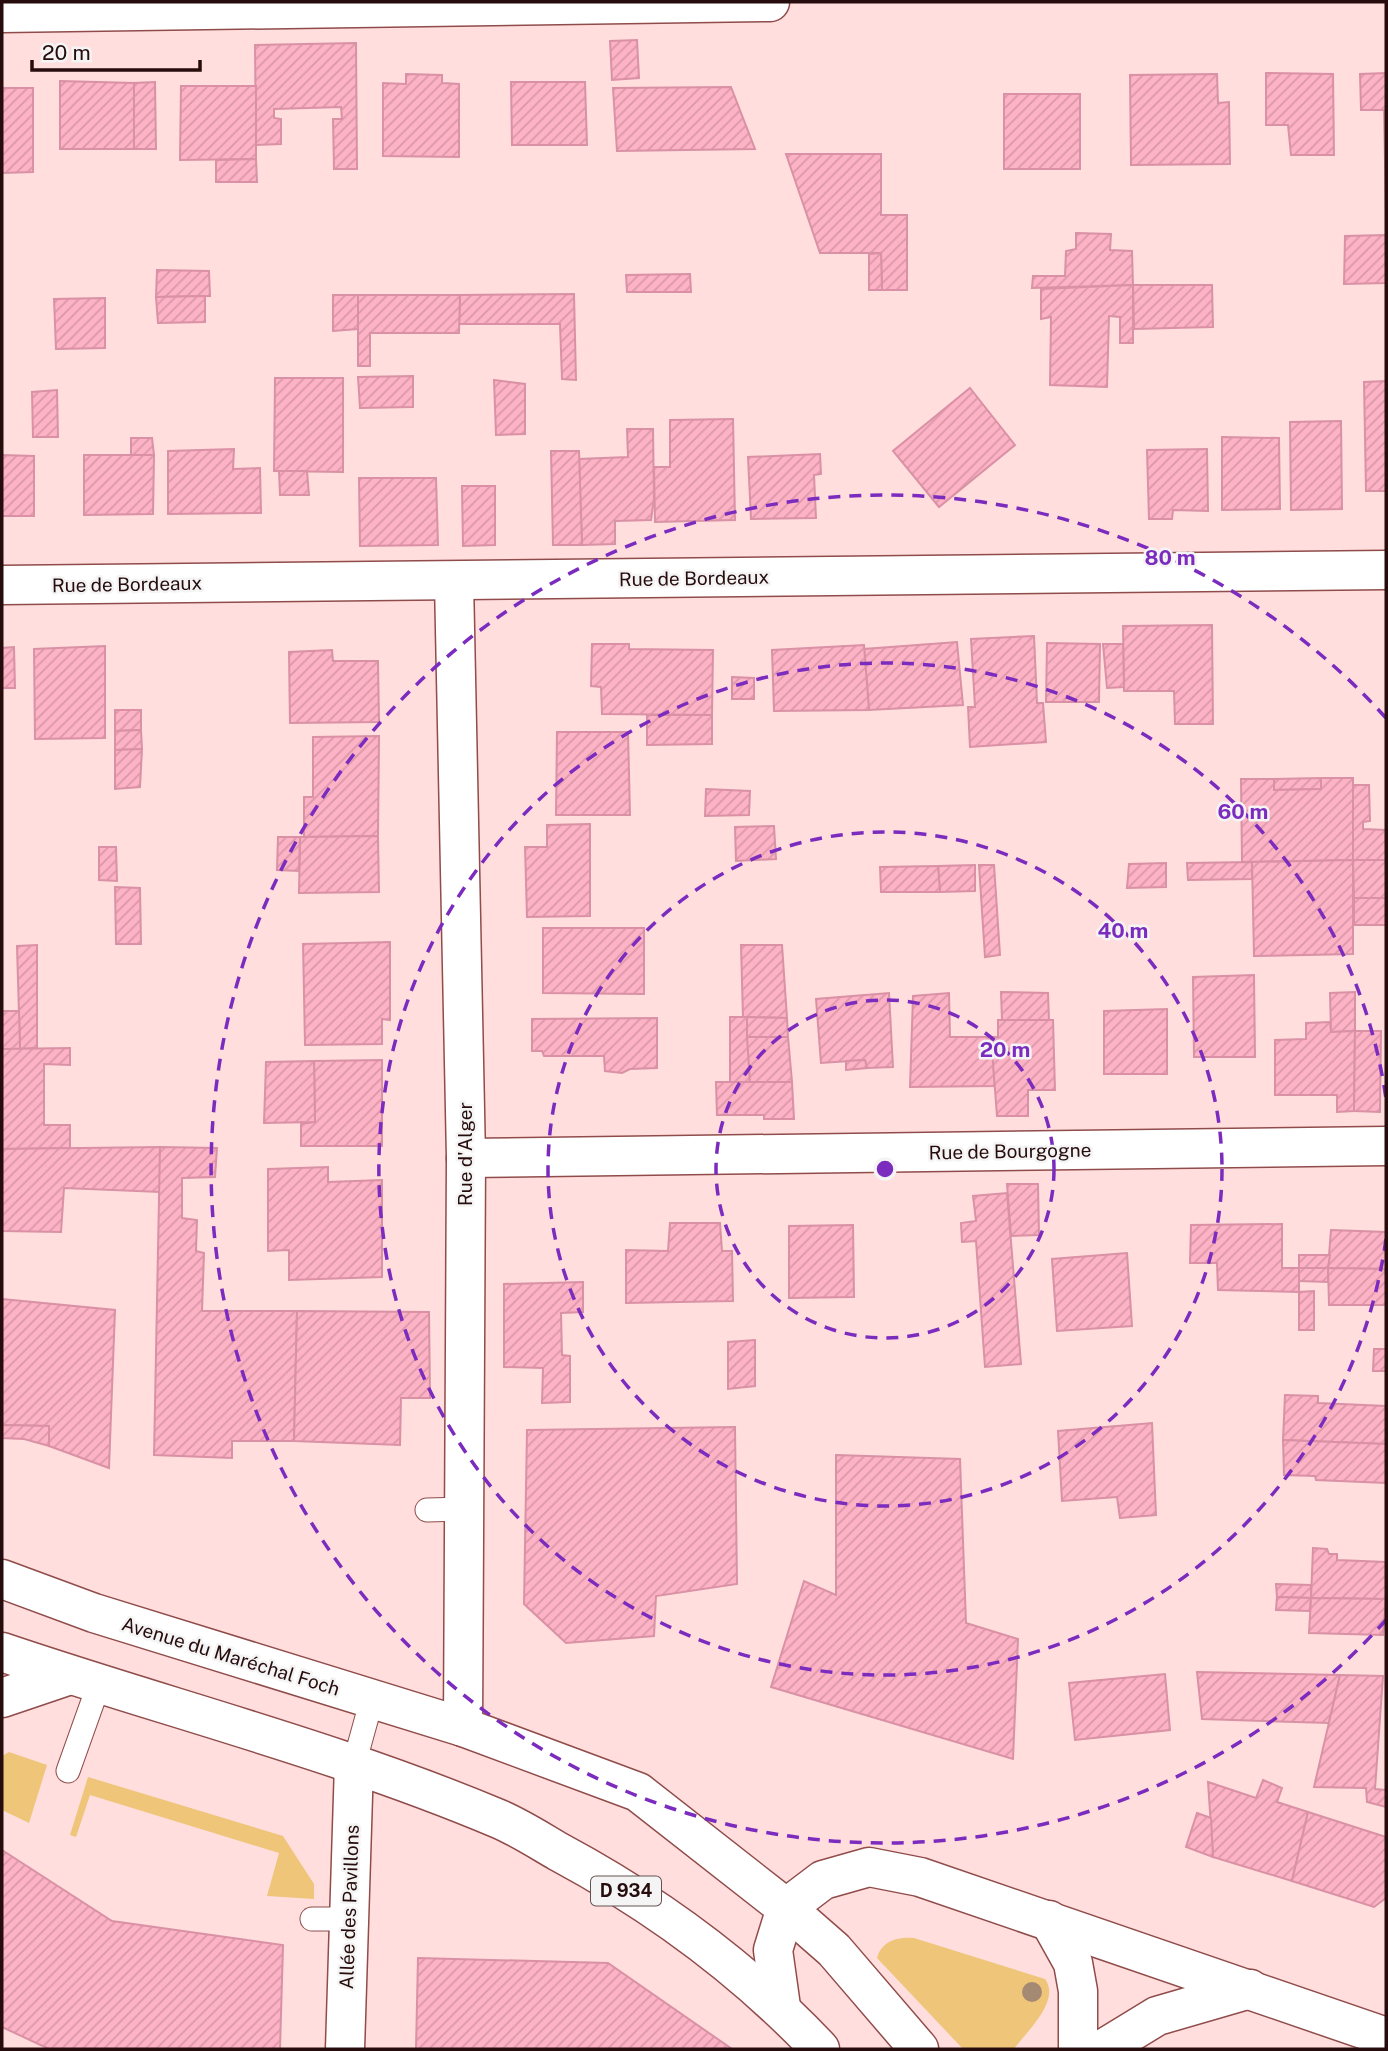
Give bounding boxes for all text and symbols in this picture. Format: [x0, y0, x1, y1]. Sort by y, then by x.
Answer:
scale bar [32, 28, 200, 72]
text: 20 m [42, 40, 91, 65]
text: 80 m [1144, 545, 1196, 570]
street label: Rue de Bordeaux [619, 566, 770, 590]
street label: Rue de Bordeaux [52, 572, 203, 596]
text: 60 m [1218, 799, 1268, 824]
text: 40 m [1098, 918, 1148, 943]
text: 20 m [980, 1037, 1030, 1062]
street label: Rue d'Alger [454, 1102, 476, 1206]
street label: Rue de Bourgogne [928, 1139, 1092, 1163]
centre of rings [873, 1157, 897, 1181]
street label: Avenue du Maréchal Foch [119, 1612, 343, 1700]
street label: Allée des Pavillons [335, 1824, 363, 1990]
road number: D 934 [591, 1877, 661, 1906]

